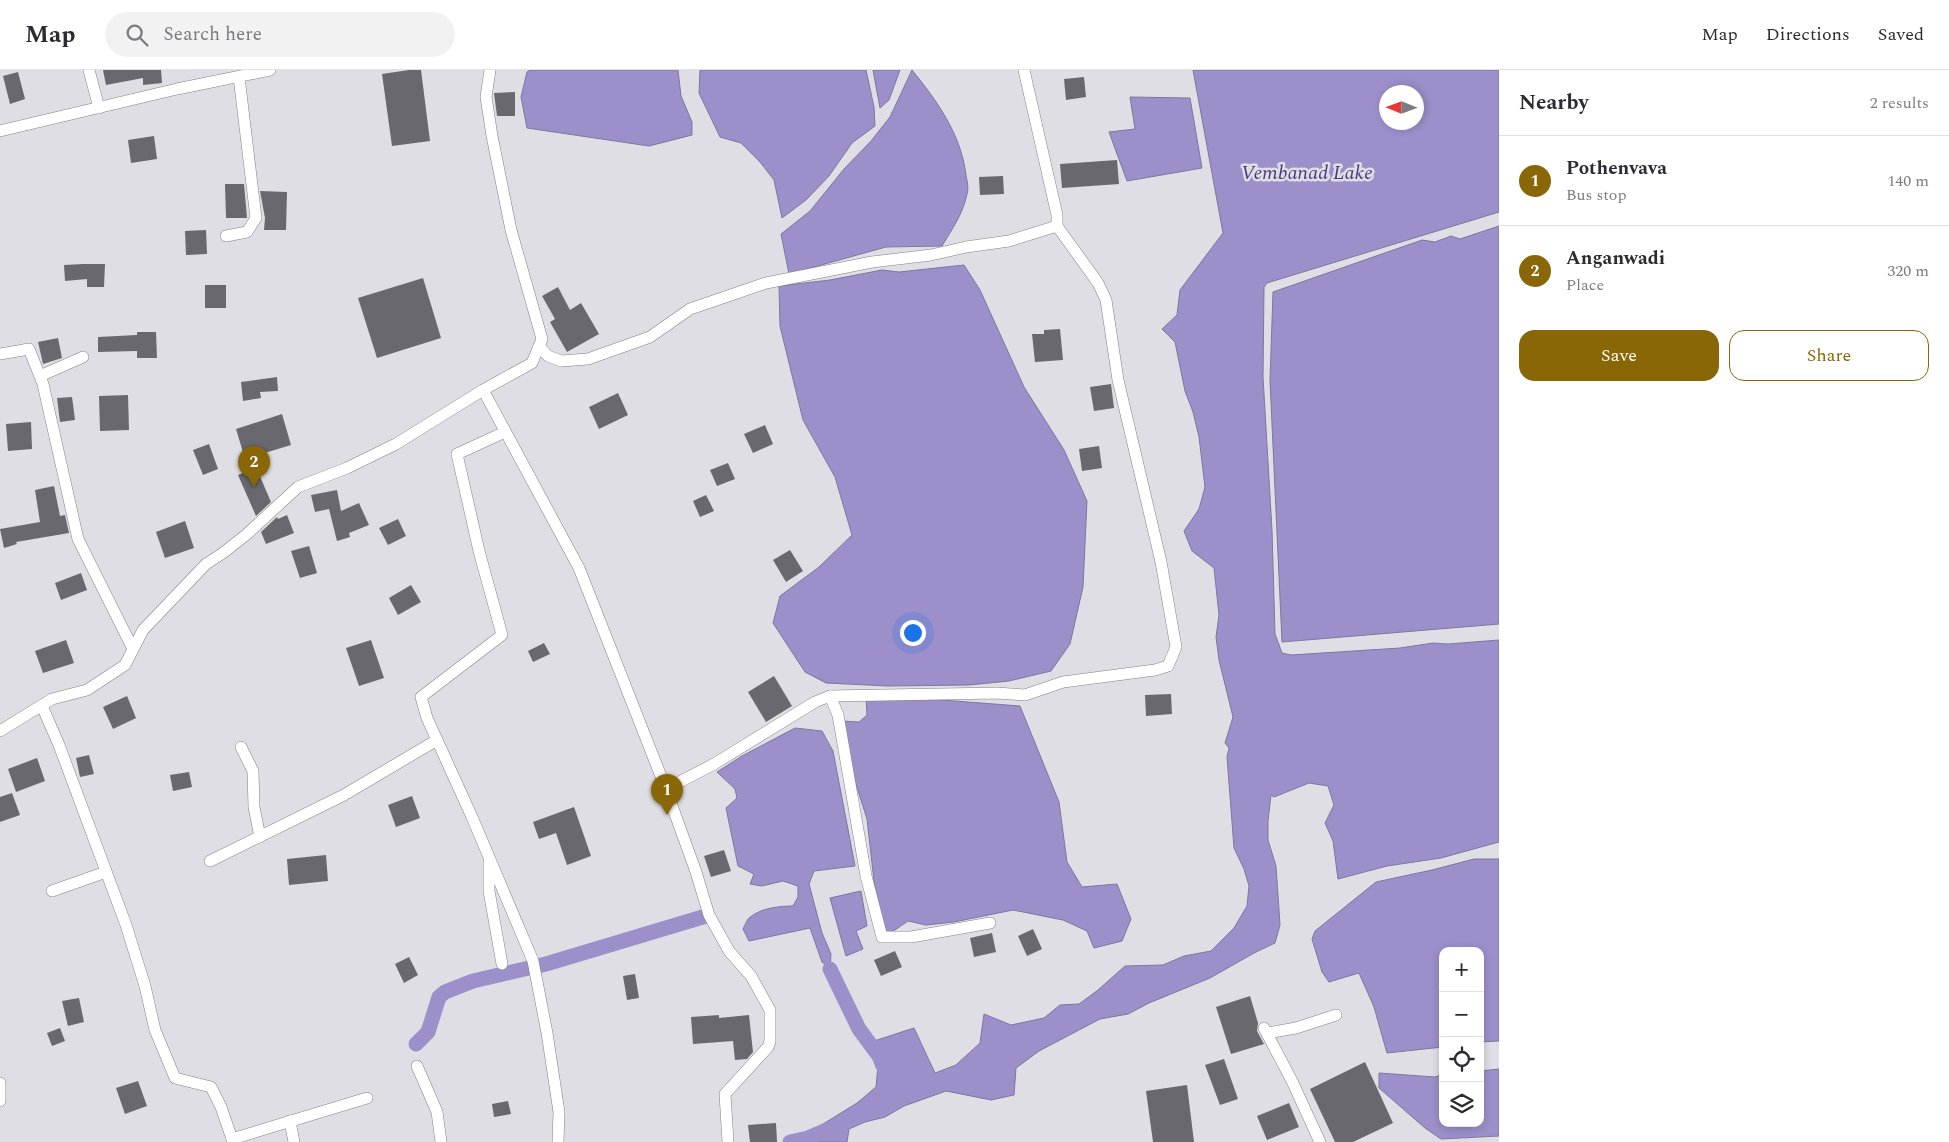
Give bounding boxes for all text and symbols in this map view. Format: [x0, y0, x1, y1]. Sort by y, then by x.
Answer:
search box [105, 12, 455, 57]
text: Map [25, 17, 75, 53]
text: Search here [163, 20, 262, 49]
icon: search [123, 21, 151, 49]
text: Map [1702, 21, 1738, 48]
text: Directions [1766, 21, 1850, 48]
text: Saved [1878, 21, 1924, 48]
north arrow [1379, 85, 1424, 130]
text: Nearby [1519, 87, 1589, 119]
text: 2 results [1870, 91, 1929, 115]
text: Pothenvava [1566, 154, 1667, 183]
water label: Vembanad Lake [1241, 158, 1373, 188]
text: 1 [1531, 169, 1539, 193]
text: 140 m [1887, 169, 1929, 193]
text: Bus stop [1566, 183, 1627, 207]
text: Anganwadi [1566, 244, 1665, 273]
text: 2 [1531, 259, 1539, 283]
text: 320 m [1887, 259, 1929, 283]
text: Place [1566, 273, 1604, 297]
button: Save [1519, 330, 1719, 381]
button: Share [1729, 330, 1929, 381]
pin: 2 [238, 446, 270, 487]
your location [900, 620, 926, 646]
pin: 1 [651, 774, 683, 815]
map controls [1439, 947, 1484, 1127]
button: + [1439, 947, 1484, 992]
button: − [1439, 992, 1484, 1037]
button: locate [1439, 1037, 1484, 1082]
button: layers [1439, 1082, 1484, 1127]

